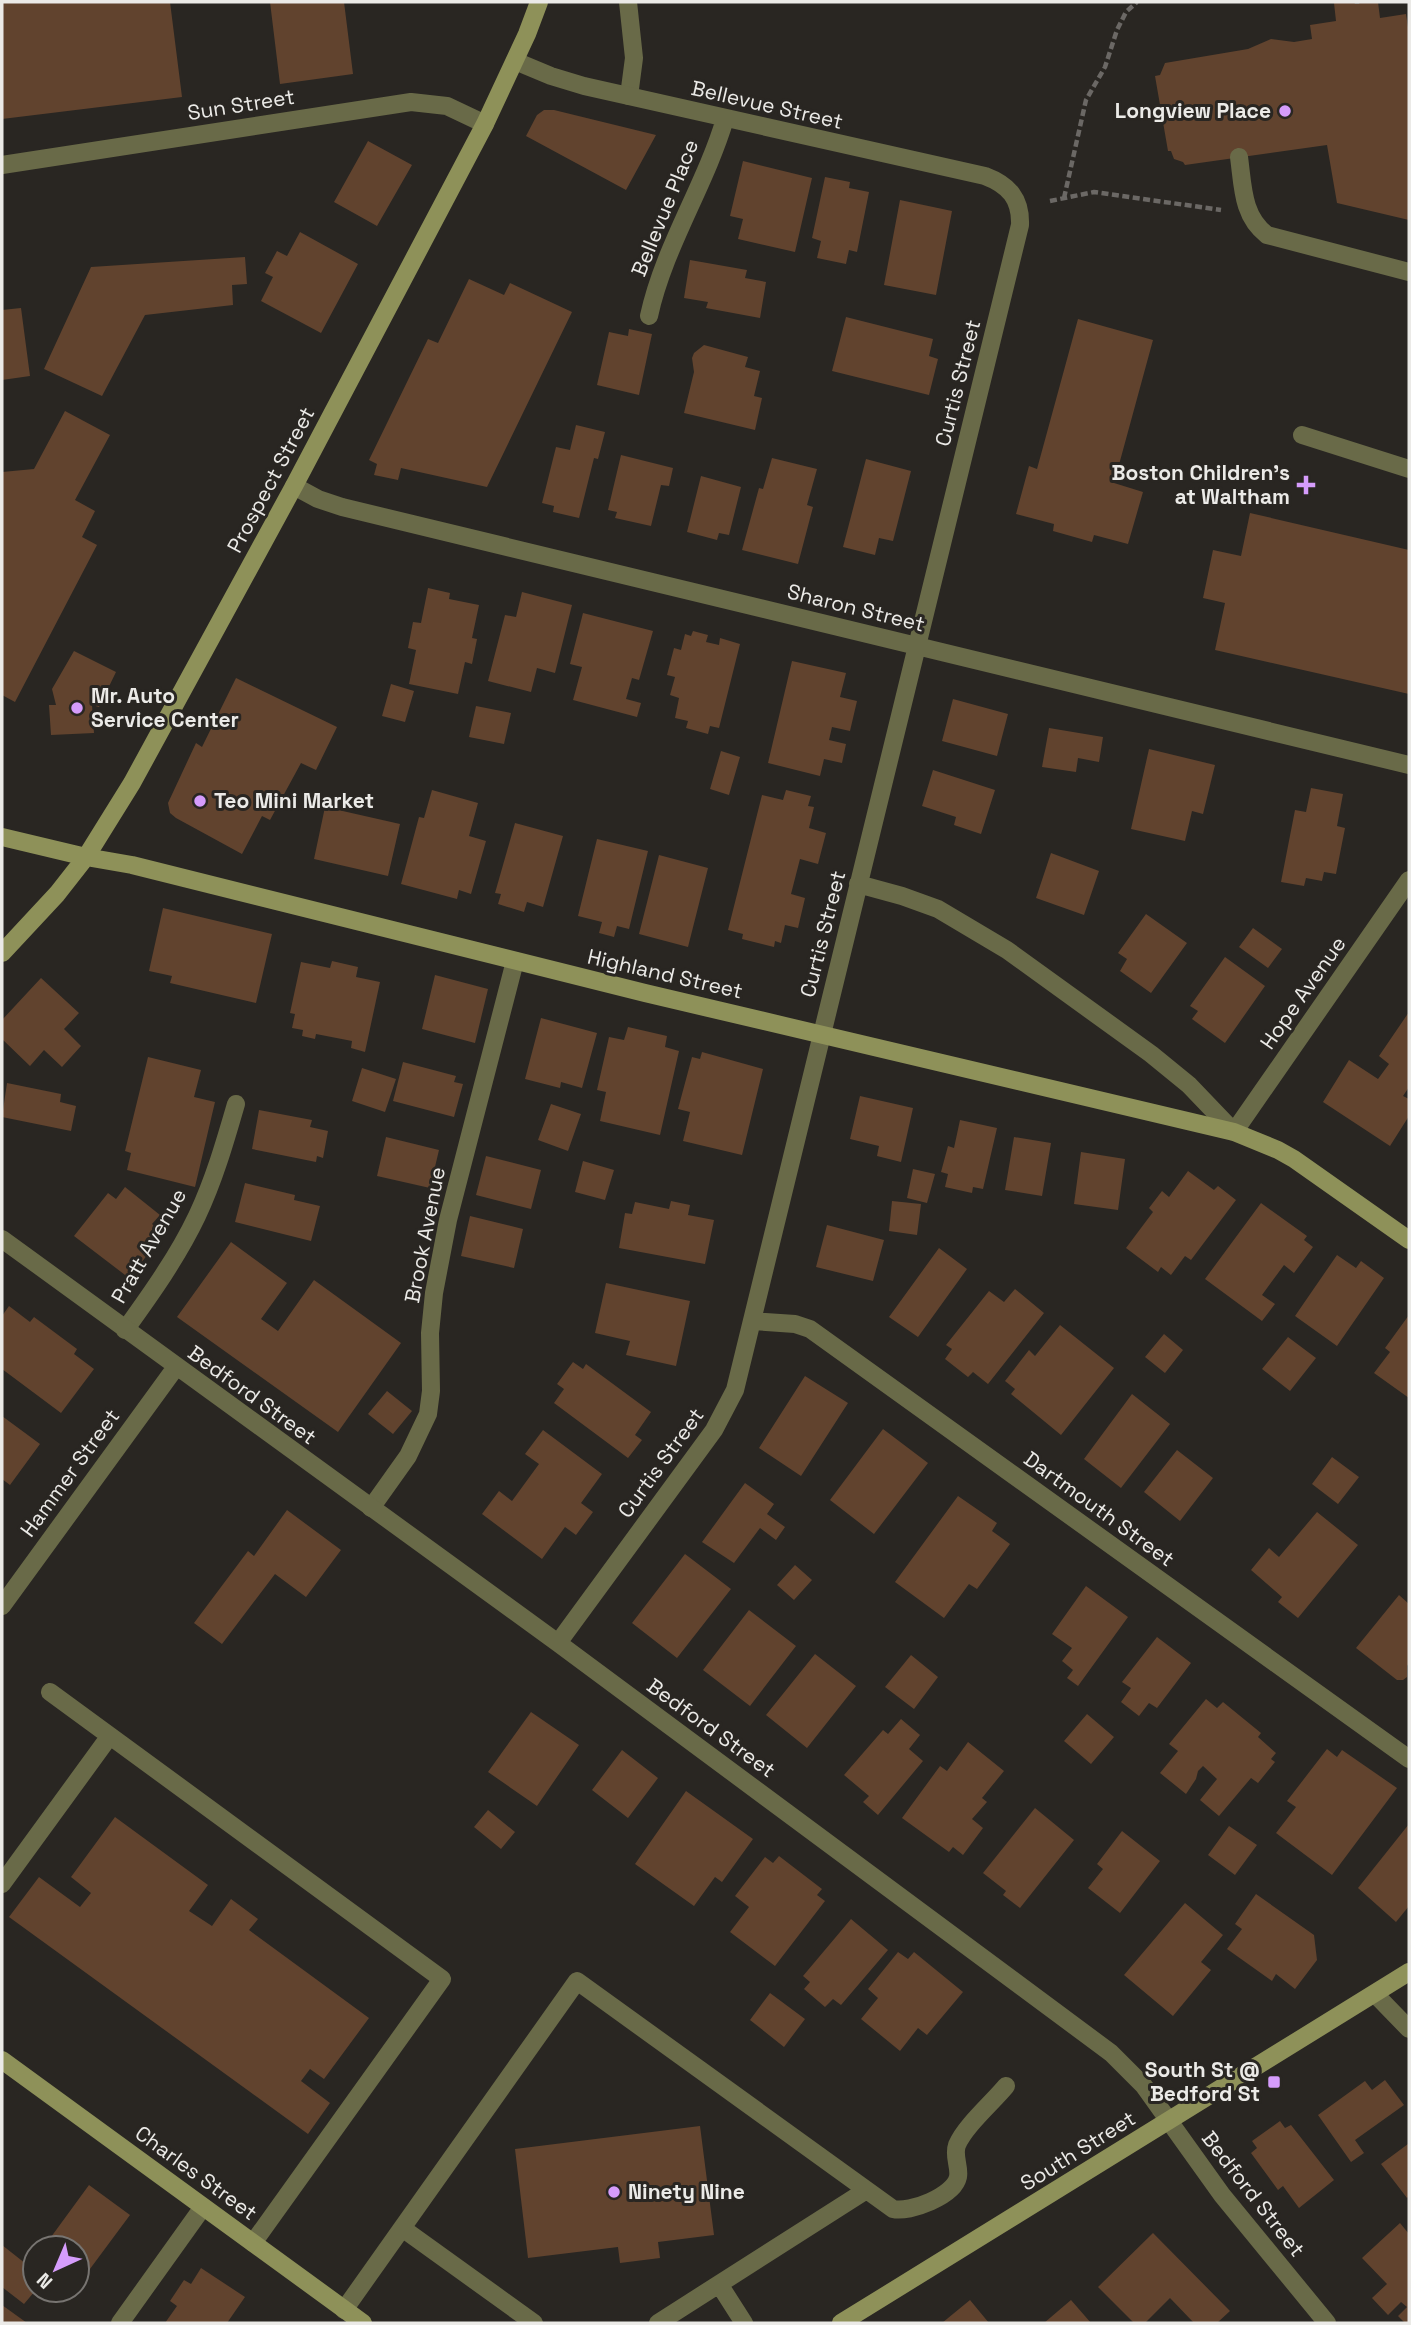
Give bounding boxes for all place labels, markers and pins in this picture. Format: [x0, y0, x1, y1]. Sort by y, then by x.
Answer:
place label: Longview Place [1115, 97, 1271, 124]
marker: Longview Place [1277, 103, 1293, 119]
place label: Boston Children's at Waltham [1111, 459, 1290, 510]
marker: Boston Children's at Waltham [1296, 475, 1316, 495]
place label: Mr. Auto Service Center [91, 682, 239, 733]
marker: Mr. Auto Service Center [69, 700, 85, 716]
place label: Teo Mini Market [214, 787, 374, 814]
marker: Teo Mini Market [192, 793, 208, 809]
place label: South St @ Bedford St [1145, 2056, 1260, 2107]
marker: South St @ Bedford St [1266, 2074, 1282, 2090]
place label: Ninety Nine [628, 2178, 745, 2205]
marker: Ninety Nine [606, 2184, 622, 2200]

